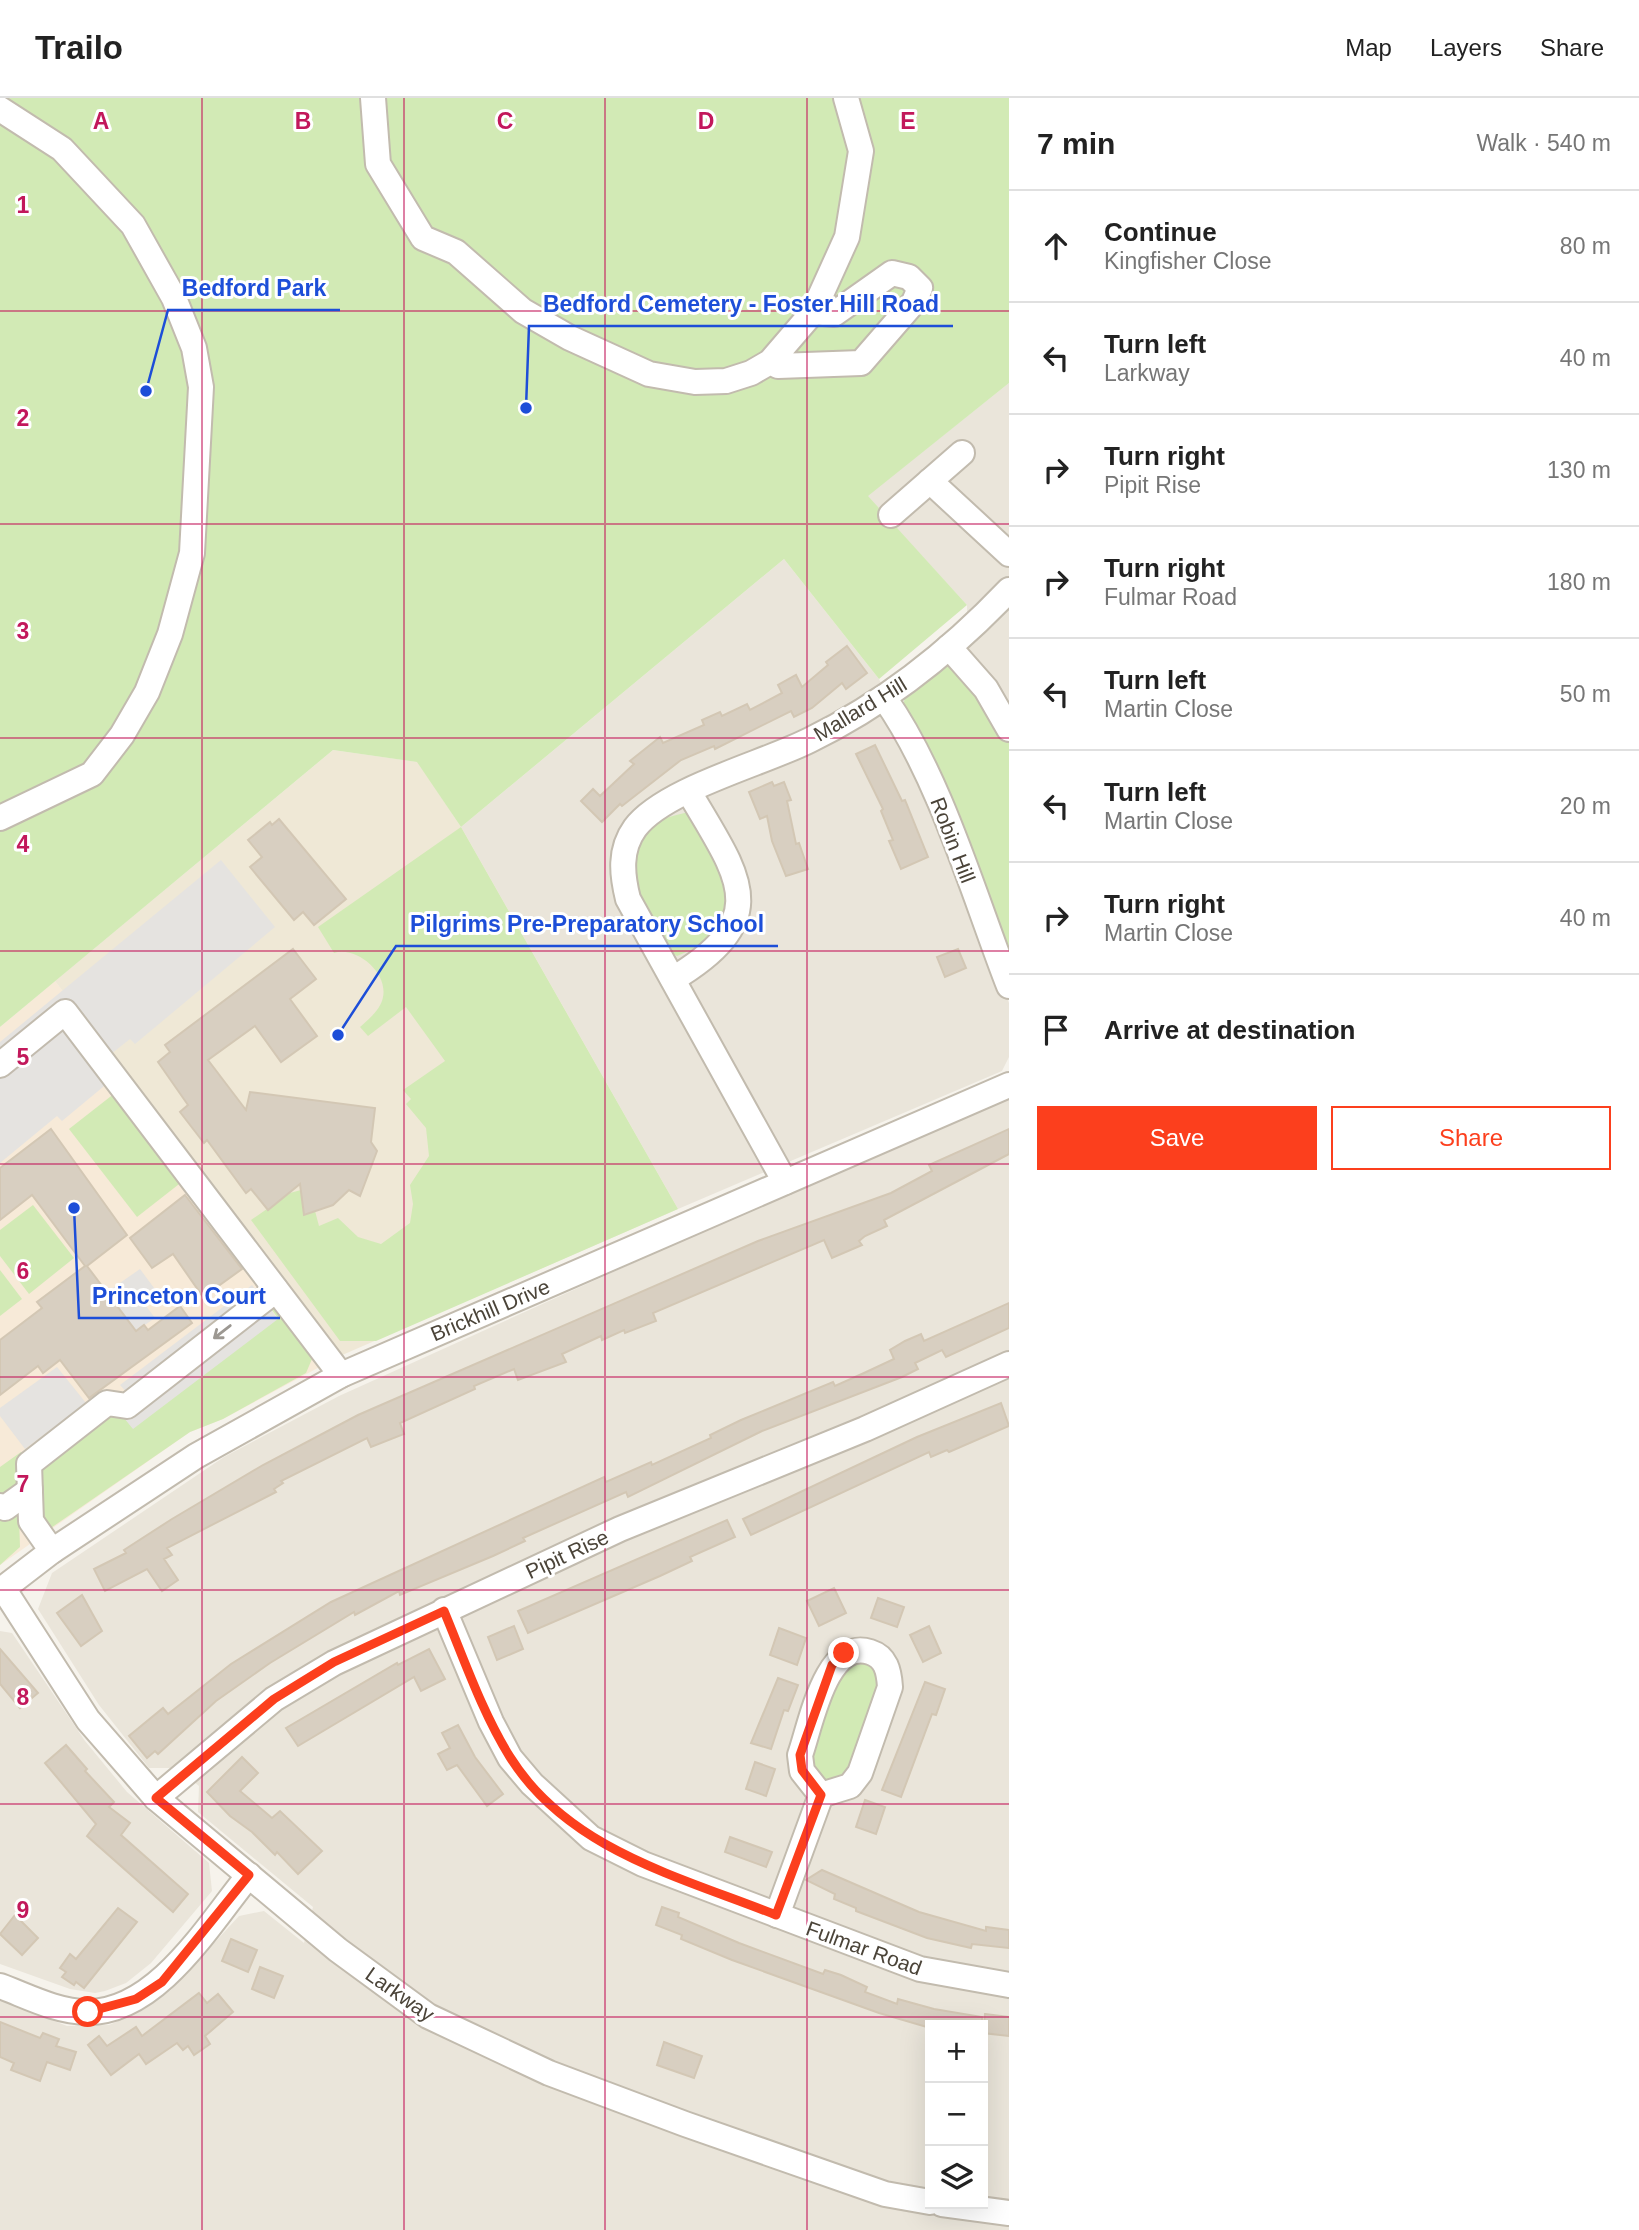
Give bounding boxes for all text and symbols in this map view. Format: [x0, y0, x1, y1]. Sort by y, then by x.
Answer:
text: Trailo [35, 29, 123, 66]
text: Map [1345, 34, 1392, 61]
text: Layers [1430, 34, 1502, 61]
text: Share [1540, 34, 1604, 61]
text: A [93, 108, 109, 134]
text: B [295, 108, 311, 134]
text: C [497, 108, 513, 134]
text: D [698, 108, 714, 134]
text: E [900, 108, 916, 134]
text: 7 min [1037, 127, 1115, 160]
text: Walk · 540 m [1476, 130, 1611, 156]
text: 1 [17, 192, 30, 218]
text: Continue [1104, 217, 1217, 247]
icon: ahead [1037, 227, 1075, 265]
text: 80 m [1560, 233, 1611, 259]
text: Kingfisher Close [1104, 248, 1271, 274]
callout: Bedford Park [168, 266, 340, 310]
text: Bedford Park [182, 275, 326, 301]
callout: Bedford Cemetery - Foster Hill Road [529, 282, 953, 326]
text: Bedford Cemetery - Foster Hill Road [543, 291, 939, 317]
text: Turn left [1104, 329, 1206, 359]
icon: left [1037, 339, 1075, 377]
text: 40 m [1560, 345, 1611, 371]
text: Larkway [1104, 360, 1190, 386]
text: 2 [17, 405, 29, 431]
text: Turn right [1104, 441, 1225, 471]
icon: right [1037, 451, 1075, 489]
text: 130 m [1547, 457, 1611, 483]
text: Pipit Rise [1104, 472, 1201, 498]
text: Turn right [1104, 553, 1225, 583]
icon: right [1037, 563, 1075, 601]
text: 180 m [1547, 569, 1611, 595]
text: Fulmar Road [1104, 584, 1237, 610]
text: 3 [17, 618, 29, 644]
text: Turn left [1104, 665, 1206, 695]
street label: Mallard Hill [810, 672, 910, 746]
icon: left [1037, 675, 1075, 713]
text: 50 m [1560, 681, 1611, 707]
text: Martin Close [1104, 696, 1233, 722]
text: Turn left [1104, 777, 1206, 807]
icon: left [1037, 787, 1075, 825]
text: 20 m [1560, 793, 1611, 819]
street label: Robin Hill [926, 794, 980, 886]
text: Martin Close [1104, 808, 1233, 834]
text: 4 [17, 831, 30, 857]
text: Turn right [1104, 889, 1225, 919]
icon: right [1037, 899, 1075, 937]
callout: Pilgrims Pre-Preparatory School [396, 902, 778, 946]
text: 40 m [1560, 905, 1611, 931]
text: Pilgrims Pre-Preparatory School [410, 911, 764, 937]
text: Martin Close [1104, 920, 1233, 946]
icon: arrive [1037, 1011, 1075, 1049]
text: Arrive at destination [1104, 1015, 1355, 1045]
text: 5 [17, 1044, 30, 1070]
button: Save [1037, 1106, 1317, 1170]
button: Share [1331, 1106, 1611, 1170]
text: 6 [17, 1258, 29, 1284]
callout: Princeton Court [79, 1274, 280, 1318]
street label: Brickhill Drive [427, 1275, 553, 1345]
text: Princeton Court [92, 1283, 266, 1309]
one-way arrow [213, 1324, 232, 1339]
text: 7 [17, 1471, 29, 1497]
street label: Pipit Rise [522, 1525, 612, 1583]
route end [828, 1637, 859, 1668]
text: 8 [17, 1684, 30, 1710]
text: 9 [17, 1897, 29, 1923]
street label: Fulmar Road [803, 1916, 925, 1980]
street label: Larkway [361, 1962, 439, 2026]
route start [72, 1996, 103, 2027]
map controls [925, 2020, 988, 2209]
button: + [925, 2020, 988, 2083]
button: − [925, 2083, 988, 2146]
button: layers [925, 2146, 988, 2209]

